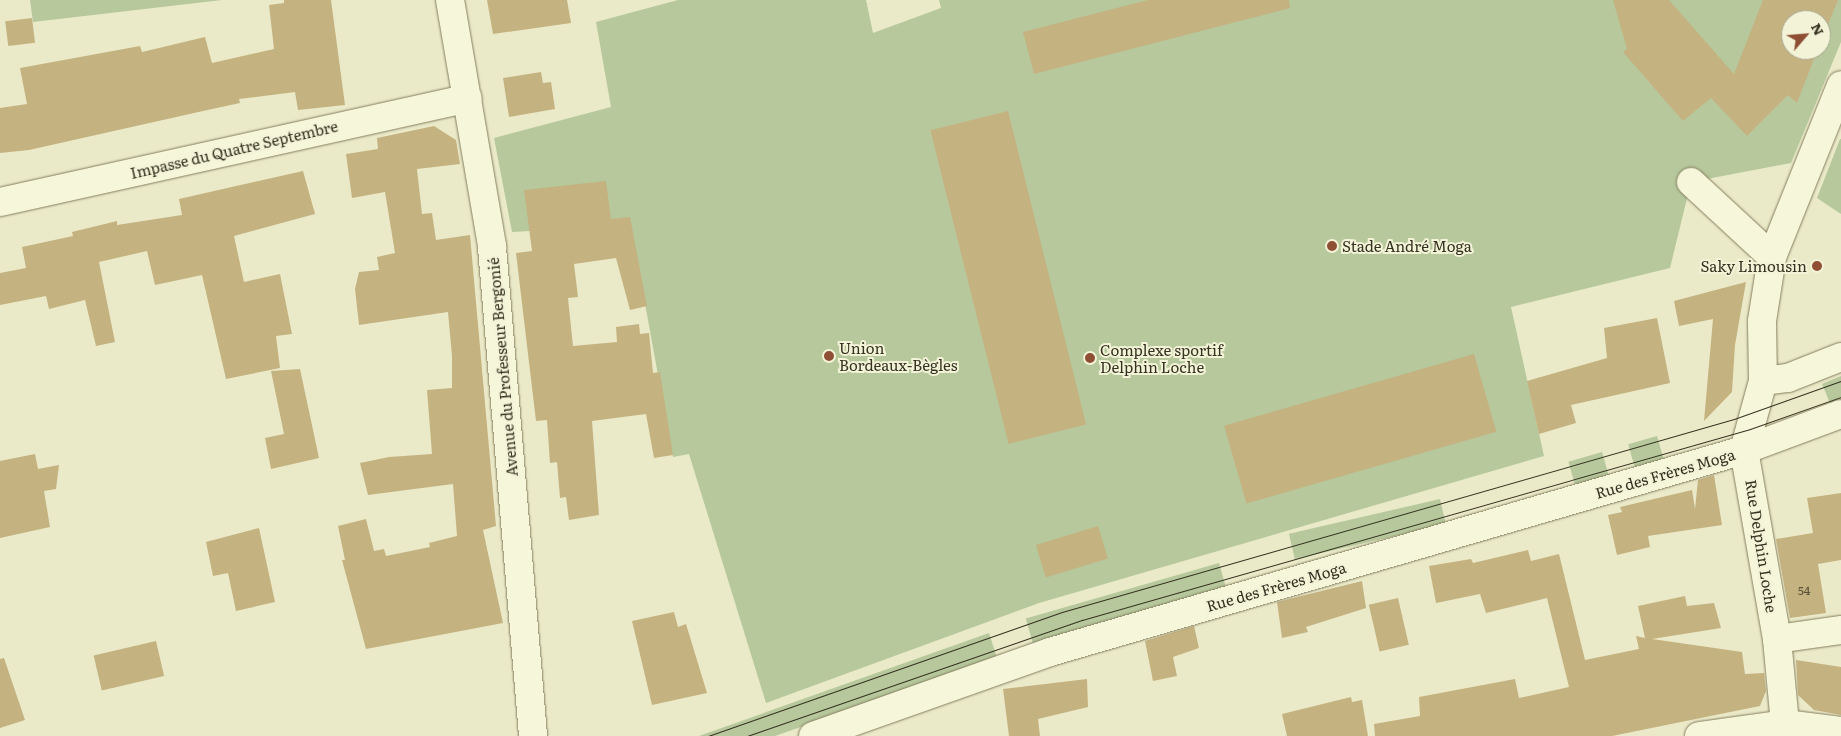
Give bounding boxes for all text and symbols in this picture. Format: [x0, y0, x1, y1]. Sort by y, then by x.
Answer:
north arrow [1781, 10, 1831, 60]
text: N [1807, 19, 1830, 38]
street label: Impasse du Quatre Septembre [128, 116, 340, 182]
place label: Stade André Moga [1342, 237, 1472, 255]
marker: Stade André Moga [1326, 240, 1338, 252]
street label: Avenue du Professeur Bergonié [483, 257, 521, 477]
place label: Saky Limousin [1700, 257, 1807, 275]
marker: Saky Limousin [1811, 260, 1823, 272]
place label: Union Bordeaux-Bègles [839, 338, 957, 373]
place label: Complexe sportif Delphin Loche [1100, 340, 1223, 375]
marker: Union Bordeaux-Bègles [823, 350, 835, 362]
marker: Complexe sportif Delphin Loche [1084, 352, 1096, 364]
street label: Rue des Frères Moga [1593, 444, 1737, 502]
street label: Rue Delphin Loche [1743, 478, 1781, 614]
street label: Rue des Frères Moga [1204, 557, 1348, 615]
house number: 54 [1798, 584, 1810, 598]

